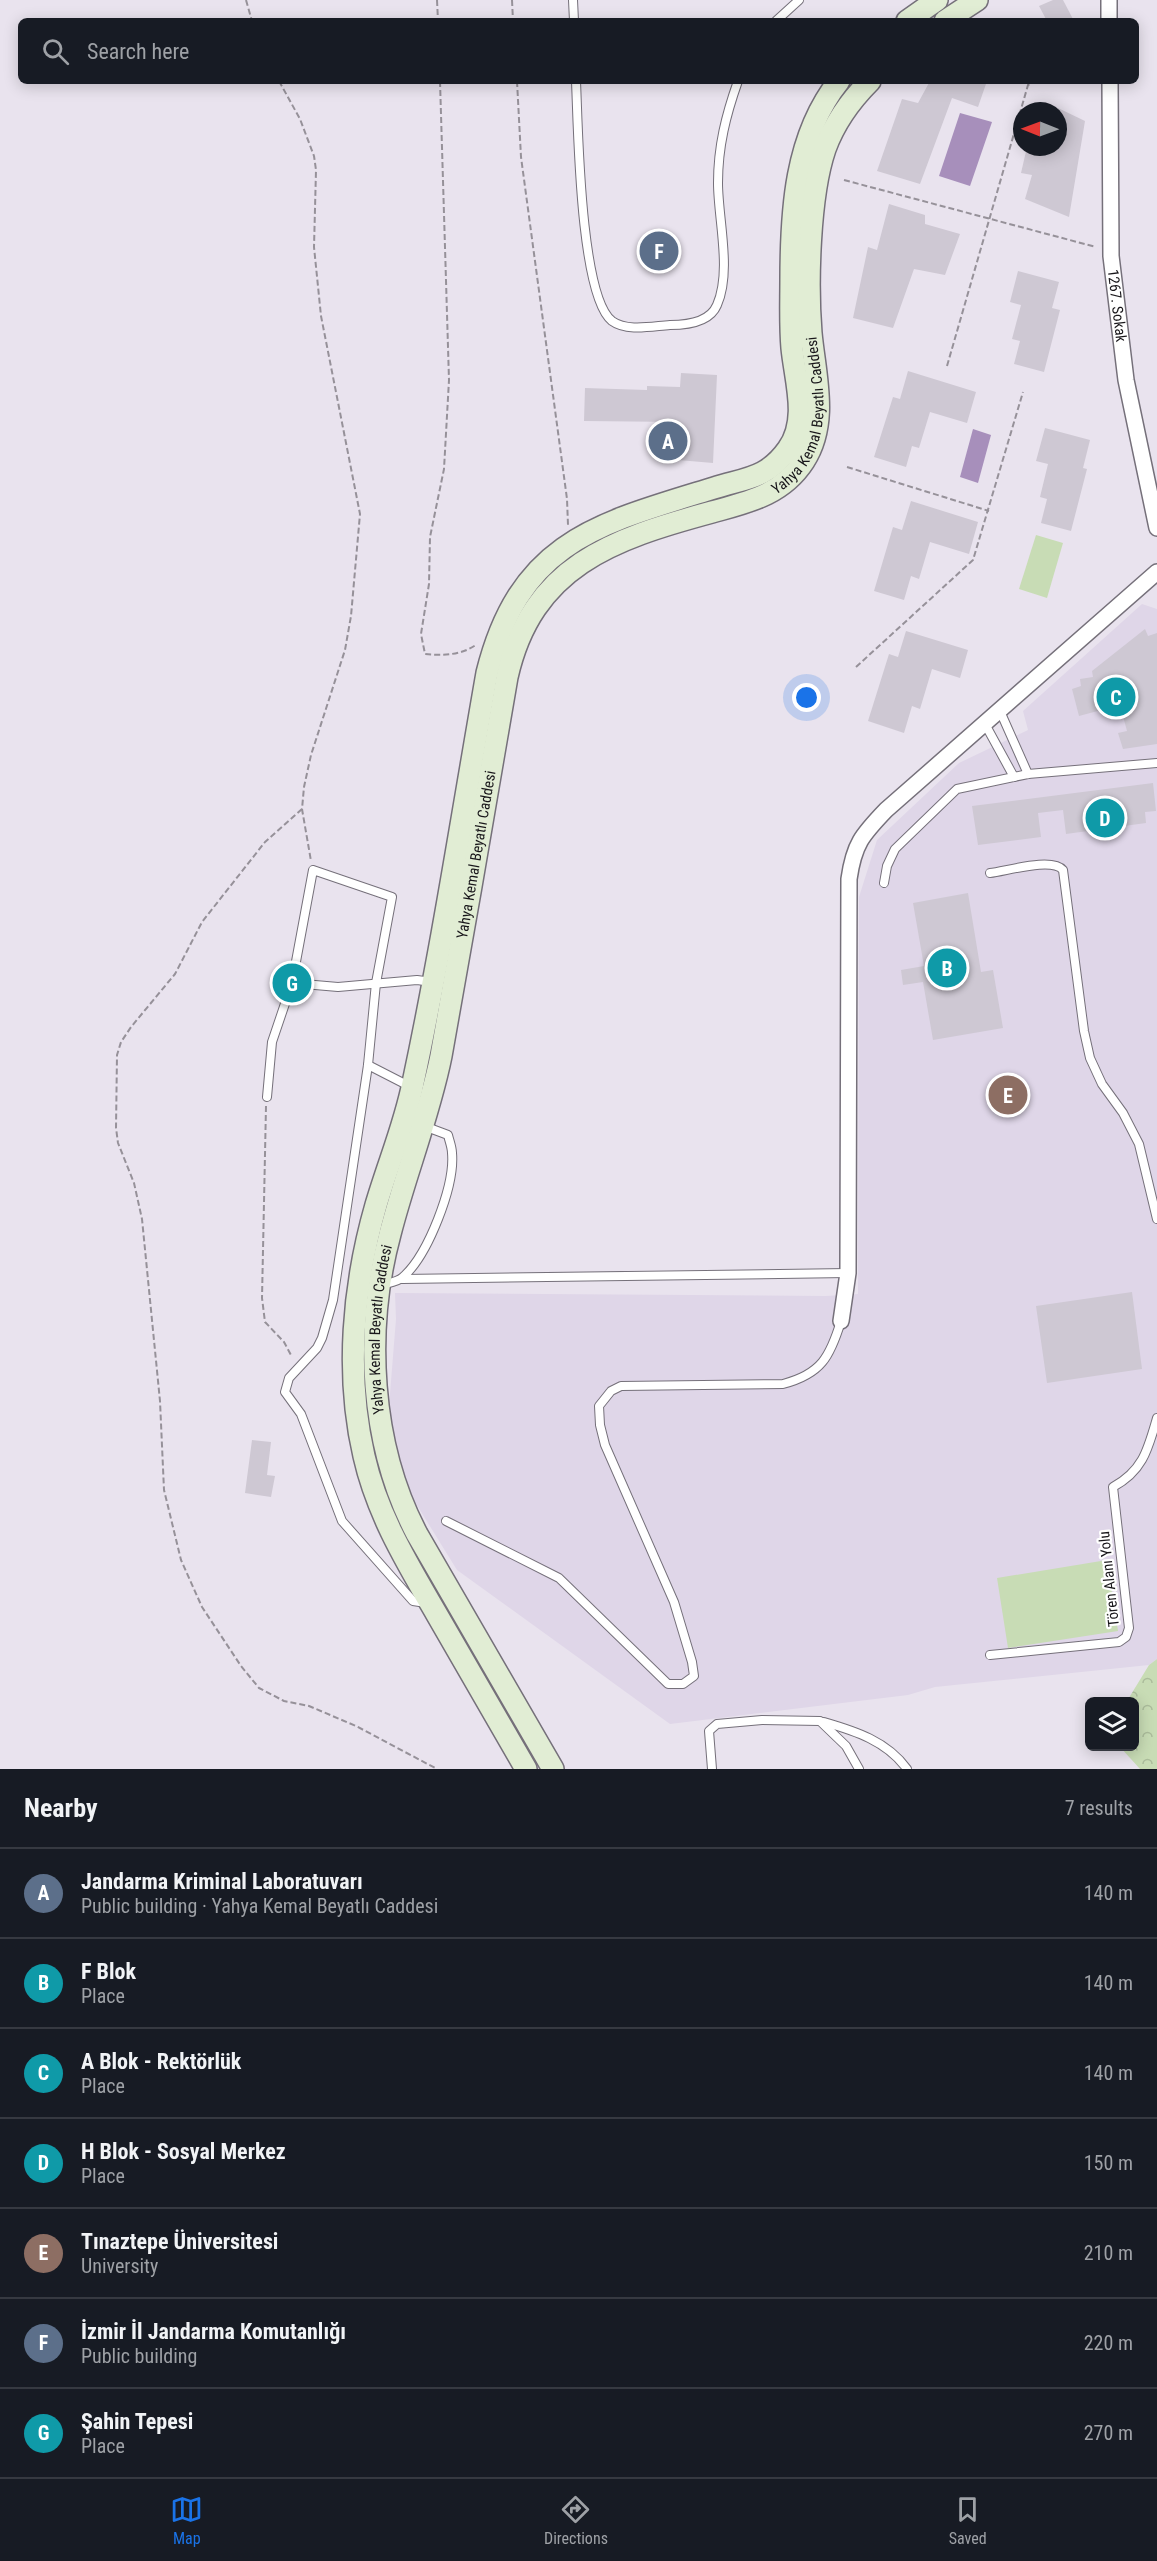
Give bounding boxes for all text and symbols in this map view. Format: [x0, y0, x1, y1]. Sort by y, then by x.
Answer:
search box [18, 18, 1139, 84]
icon: search [39, 35, 72, 68]
text: Search here [87, 39, 189, 64]
north arrow [1013, 102, 1067, 156]
pin: F [640, 228, 678, 274]
street label: 1267. Sokak [1104, 268, 1130, 343]
street label: Yahya Kemal Beyatlı Caddesi [768, 336, 828, 498]
pin: A [648, 418, 688, 464]
pin: C [1096, 674, 1136, 720]
your location [792, 683, 821, 712]
street label: Yahya Kemal Beyatlı Caddesi [453, 769, 500, 940]
pin: D [1086, 796, 1124, 840]
pin: B [928, 946, 966, 990]
pin: G [272, 960, 312, 1006]
pin: E [988, 1072, 1028, 1118]
street label: Yahya Kemal Beyatlı Caddesi [366, 1243, 396, 1415]
street label: Tören Alanı Yolu [1095, 1530, 1123, 1628]
map controls [1085, 1697, 1139, 1751]
button: layers [1085, 1697, 1139, 1751]
text: Nearby [24, 1793, 98, 1823]
text: 7 results [1065, 1796, 1133, 1820]
text: Jandarma Kriminal Laboratuvarı [81, 1869, 363, 1894]
text: A [38, 1881, 49, 1905]
text: 140 m [1084, 1881, 1133, 1905]
text: Public building · Yahya Kemal Beyatlı Caddesi [81, 1894, 438, 1918]
text: F Blok [81, 1959, 136, 1984]
text: B [38, 1971, 49, 1995]
text: 140 m [1084, 1971, 1133, 1995]
text: Place [81, 1984, 125, 2008]
text: A Blok - Rektörlük [81, 2049, 241, 2074]
text: C [38, 2061, 49, 2085]
text: 140 m [1084, 2061, 1133, 2085]
text: Place [81, 2074, 125, 2098]
text: H Blok - Sosyal Merkez [81, 2139, 286, 2164]
text: D [38, 2151, 49, 2175]
text: 150 m [1084, 2151, 1133, 2175]
text: Place [81, 2164, 125, 2188]
text: Tınaztepe Üniversitesi [81, 2229, 278, 2254]
text: E [39, 2241, 48, 2265]
text: 210 m [1084, 2241, 1133, 2265]
text: University [81, 2254, 158, 2278]
text: İzmir İl Jandarma Komutanlığı [81, 2319, 346, 2344]
text: F [39, 2331, 48, 2355]
text: 220 m [1084, 2331, 1133, 2355]
text: Public building [81, 2344, 197, 2368]
text: Şahin Tepesi [81, 2409, 193, 2434]
text: G [38, 2421, 49, 2445]
text: 270 m [1084, 2421, 1133, 2445]
text: Place [81, 2434, 125, 2458]
tab: Map [170, 2493, 203, 2548]
tab: Directions [544, 2493, 608, 2548]
tab: Saved [949, 2493, 987, 2548]

